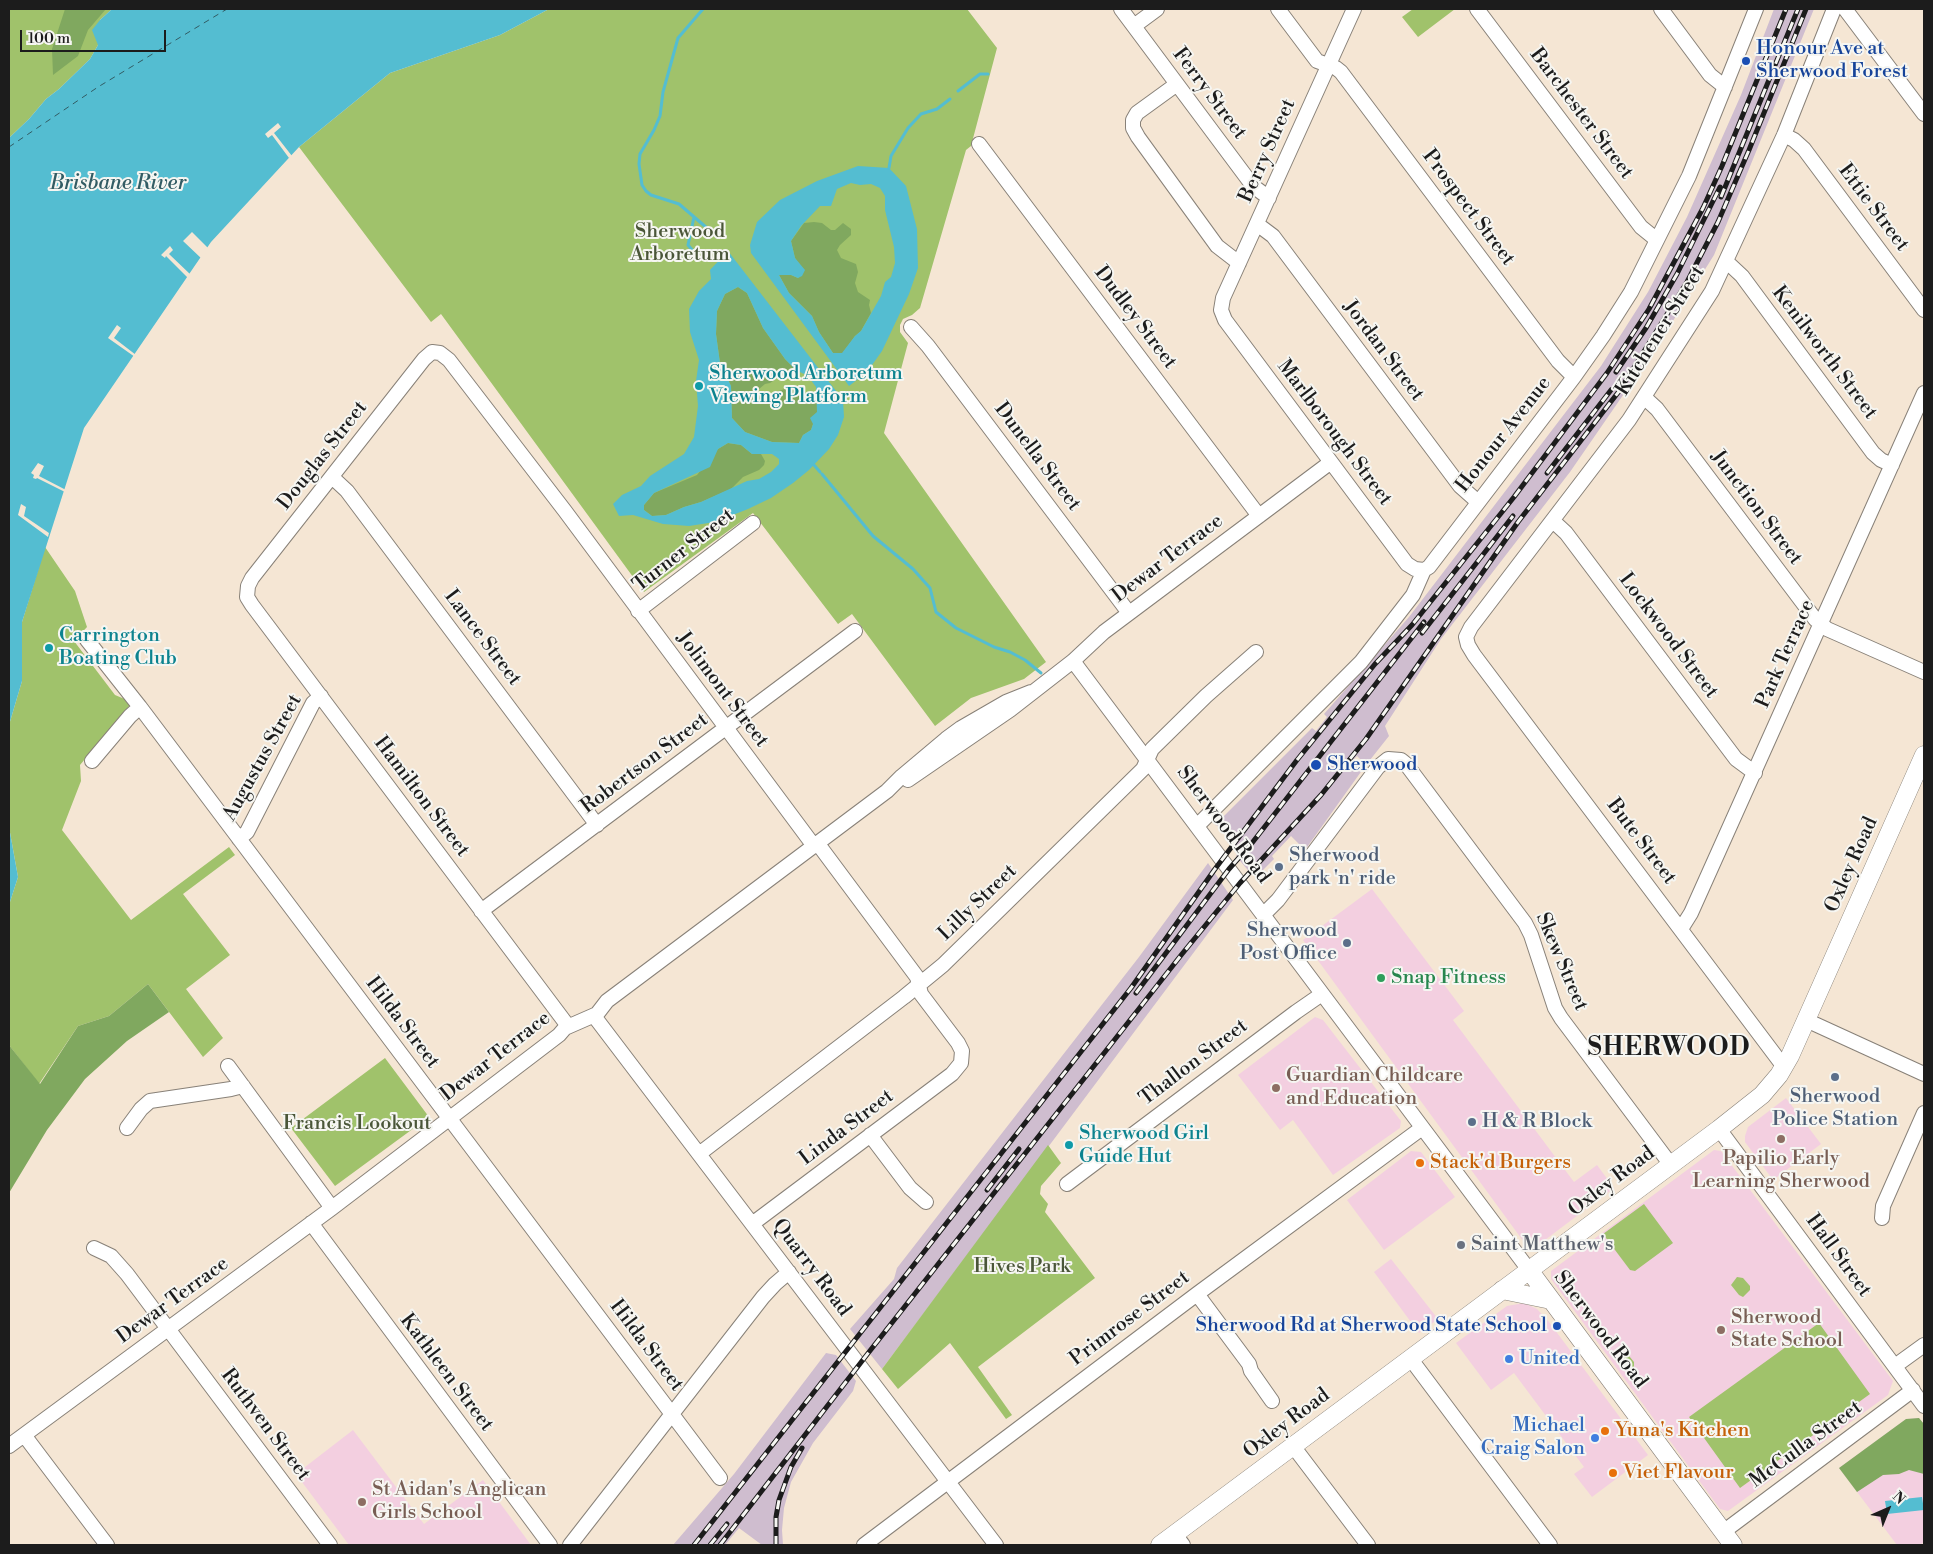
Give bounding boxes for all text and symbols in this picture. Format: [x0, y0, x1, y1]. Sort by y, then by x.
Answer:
scale bar [22, 20, 169, 52]
text: 100 m [28, 29, 70, 48]
place label: Honour Ave at Sherwood Forest [1756, 37, 1908, 84]
street label: Ferry Street [1167, 43, 1251, 145]
street label: Barchester Street [1524, 44, 1638, 184]
marker: Honour Ave at Sherwood Forest [1740, 55, 1752, 67]
street label: Berry Street [1235, 96, 1301, 206]
street label: Prospect Street [1416, 145, 1520, 271]
street label: Ettie Street [1832, 160, 1914, 256]
water label: Brisbane River [50, 171, 186, 197]
park label: Sherwood Arboretum [630, 220, 730, 267]
street label: Dudley Street [1089, 262, 1181, 374]
street label: Kitchener Street [1611, 262, 1711, 400]
street label: Kenilworth Street [1766, 282, 1882, 424]
street label: Jordan Street [1337, 296, 1429, 406]
street label: Marlborough Street [1271, 355, 1397, 511]
place label: Sherwood Arboretum Viewing Platform [709, 362, 903, 409]
street label: Honour Avenue [1451, 372, 1557, 498]
marker: Sherwood Arboretum Viewing Platform [693, 380, 705, 392]
street label: Douglas Street [273, 397, 373, 515]
street label: Dunella Street [988, 398, 1086, 516]
street label: Junction Street [1705, 446, 1807, 570]
street label: Turner Street [629, 504, 739, 598]
street label: Dewar Terrace [1108, 509, 1228, 609]
street label: Lockwood Street [1613, 569, 1723, 703]
street label: Lance Street [438, 585, 526, 691]
street label: Park Terrace [1751, 596, 1821, 712]
place label: Carrington Boating Club [59, 624, 177, 671]
street label: Jolimont Street [671, 627, 773, 753]
marker: Carrington Boating Club [43, 642, 55, 654]
street label: Augustus Street [218, 690, 308, 826]
street label: Robertson Street [577, 708, 713, 820]
street label: Hamilton Street [368, 732, 474, 862]
place label: Sherwood [1327, 753, 1417, 777]
marker: Sherwood [1309, 758, 1323, 772]
street label: Sherwood Road [1171, 762, 1275, 888]
street label: Bute Street [1601, 794, 1681, 890]
street label: Oxley Road [1820, 814, 1884, 916]
place label: Sherwood park 'n' ride [1289, 844, 1396, 891]
street label: Lilly Street [934, 860, 1022, 946]
marker: Sherwood park 'n' ride [1273, 861, 1285, 873]
street label: Skew Street [1530, 909, 1592, 1015]
place label: Sherwood Post Office [1240, 919, 1337, 966]
marker: Sherwood Post Office [1341, 937, 1353, 949]
place label: Snap Fitness [1391, 966, 1506, 990]
street label: Hilda Street [360, 972, 444, 1074]
marker: Snap Fitness [1375, 972, 1387, 984]
street label: Dewar Terrace [436, 1007, 556, 1107]
street label: Thallon Street [1135, 1015, 1253, 1111]
district label: SHERWOOD [1587, 1034, 1751, 1064]
place label: Guardian Childcare and Education [1286, 1064, 1463, 1111]
marker: Sherwood Police Station [1829, 1071, 1841, 1083]
marker: Guardian Childcare and Education [1270, 1082, 1282, 1094]
street label: Linda Street [795, 1085, 899, 1171]
place label: Sherwood Police Station [1772, 1085, 1898, 1132]
place label: H & R Block [1482, 1110, 1592, 1134]
park label: Francis Lookout [283, 1112, 431, 1136]
marker: H & R Block [1466, 1116, 1478, 1128]
place label: Sherwood Girl Guide Hut [1079, 1122, 1209, 1169]
marker: Papilio Early Learning Sherwood [1775, 1133, 1787, 1145]
marker: Sherwood Girl Guide Hut [1063, 1139, 1075, 1151]
street label: Oxley Road [1564, 1142, 1660, 1222]
place label: Papilio Early Learning Sherwood [1692, 1147, 1870, 1194]
place label: Stack'd Burgers [1430, 1151, 1571, 1175]
marker: Stack'd Burgers [1414, 1157, 1426, 1169]
street label: Hall Street [1800, 1210, 1876, 1302]
street label: Quarry Road [767, 1215, 855, 1321]
place label: Saint Matthew's [1471, 1233, 1613, 1257]
marker: Saint Matthew's [1455, 1239, 1467, 1251]
street label: Dewar Terrace [112, 1252, 234, 1350]
park label: Hives Park [974, 1255, 1070, 1279]
street label: Primrose Street [1065, 1266, 1195, 1372]
street label: Sherwood Road [1548, 1267, 1652, 1393]
street label: Hilda Street [604, 1295, 688, 1397]
place label: Sherwood State School [1731, 1306, 1843, 1353]
street label: Kathleen Street [394, 1309, 498, 1437]
place label: Sherwood Rd at Sherwood State School [1196, 1314, 1547, 1338]
marker: Sherwood Rd at Sherwood State School [1551, 1320, 1563, 1332]
marker: Sherwood State School [1715, 1324, 1727, 1336]
place label: United [1519, 1347, 1580, 1371]
marker: United [1503, 1353, 1515, 1365]
street label: Ruthven Street [215, 1364, 315, 1486]
street label: Oxley Road [1239, 1384, 1335, 1464]
street label: McCulla Street [1745, 1396, 1867, 1494]
place label: Michael Craig Salon [1481, 1414, 1585, 1461]
place label: Yuna's Kitchen [1615, 1419, 1749, 1443]
marker: Yuna's Kitchen [1599, 1425, 1611, 1437]
marker: Michael Craig Salon [1589, 1432, 1601, 1444]
place label: Viet Flavour [1623, 1461, 1734, 1485]
marker: Viet Flavour [1607, 1467, 1619, 1479]
place label: St Aidan's Anglican Girls School [372, 1478, 546, 1525]
north arrow [1863, 1484, 1913, 1534]
text: N [1888, 1488, 1909, 1509]
marker: St Aidan's Anglican Girls School [356, 1496, 368, 1508]

